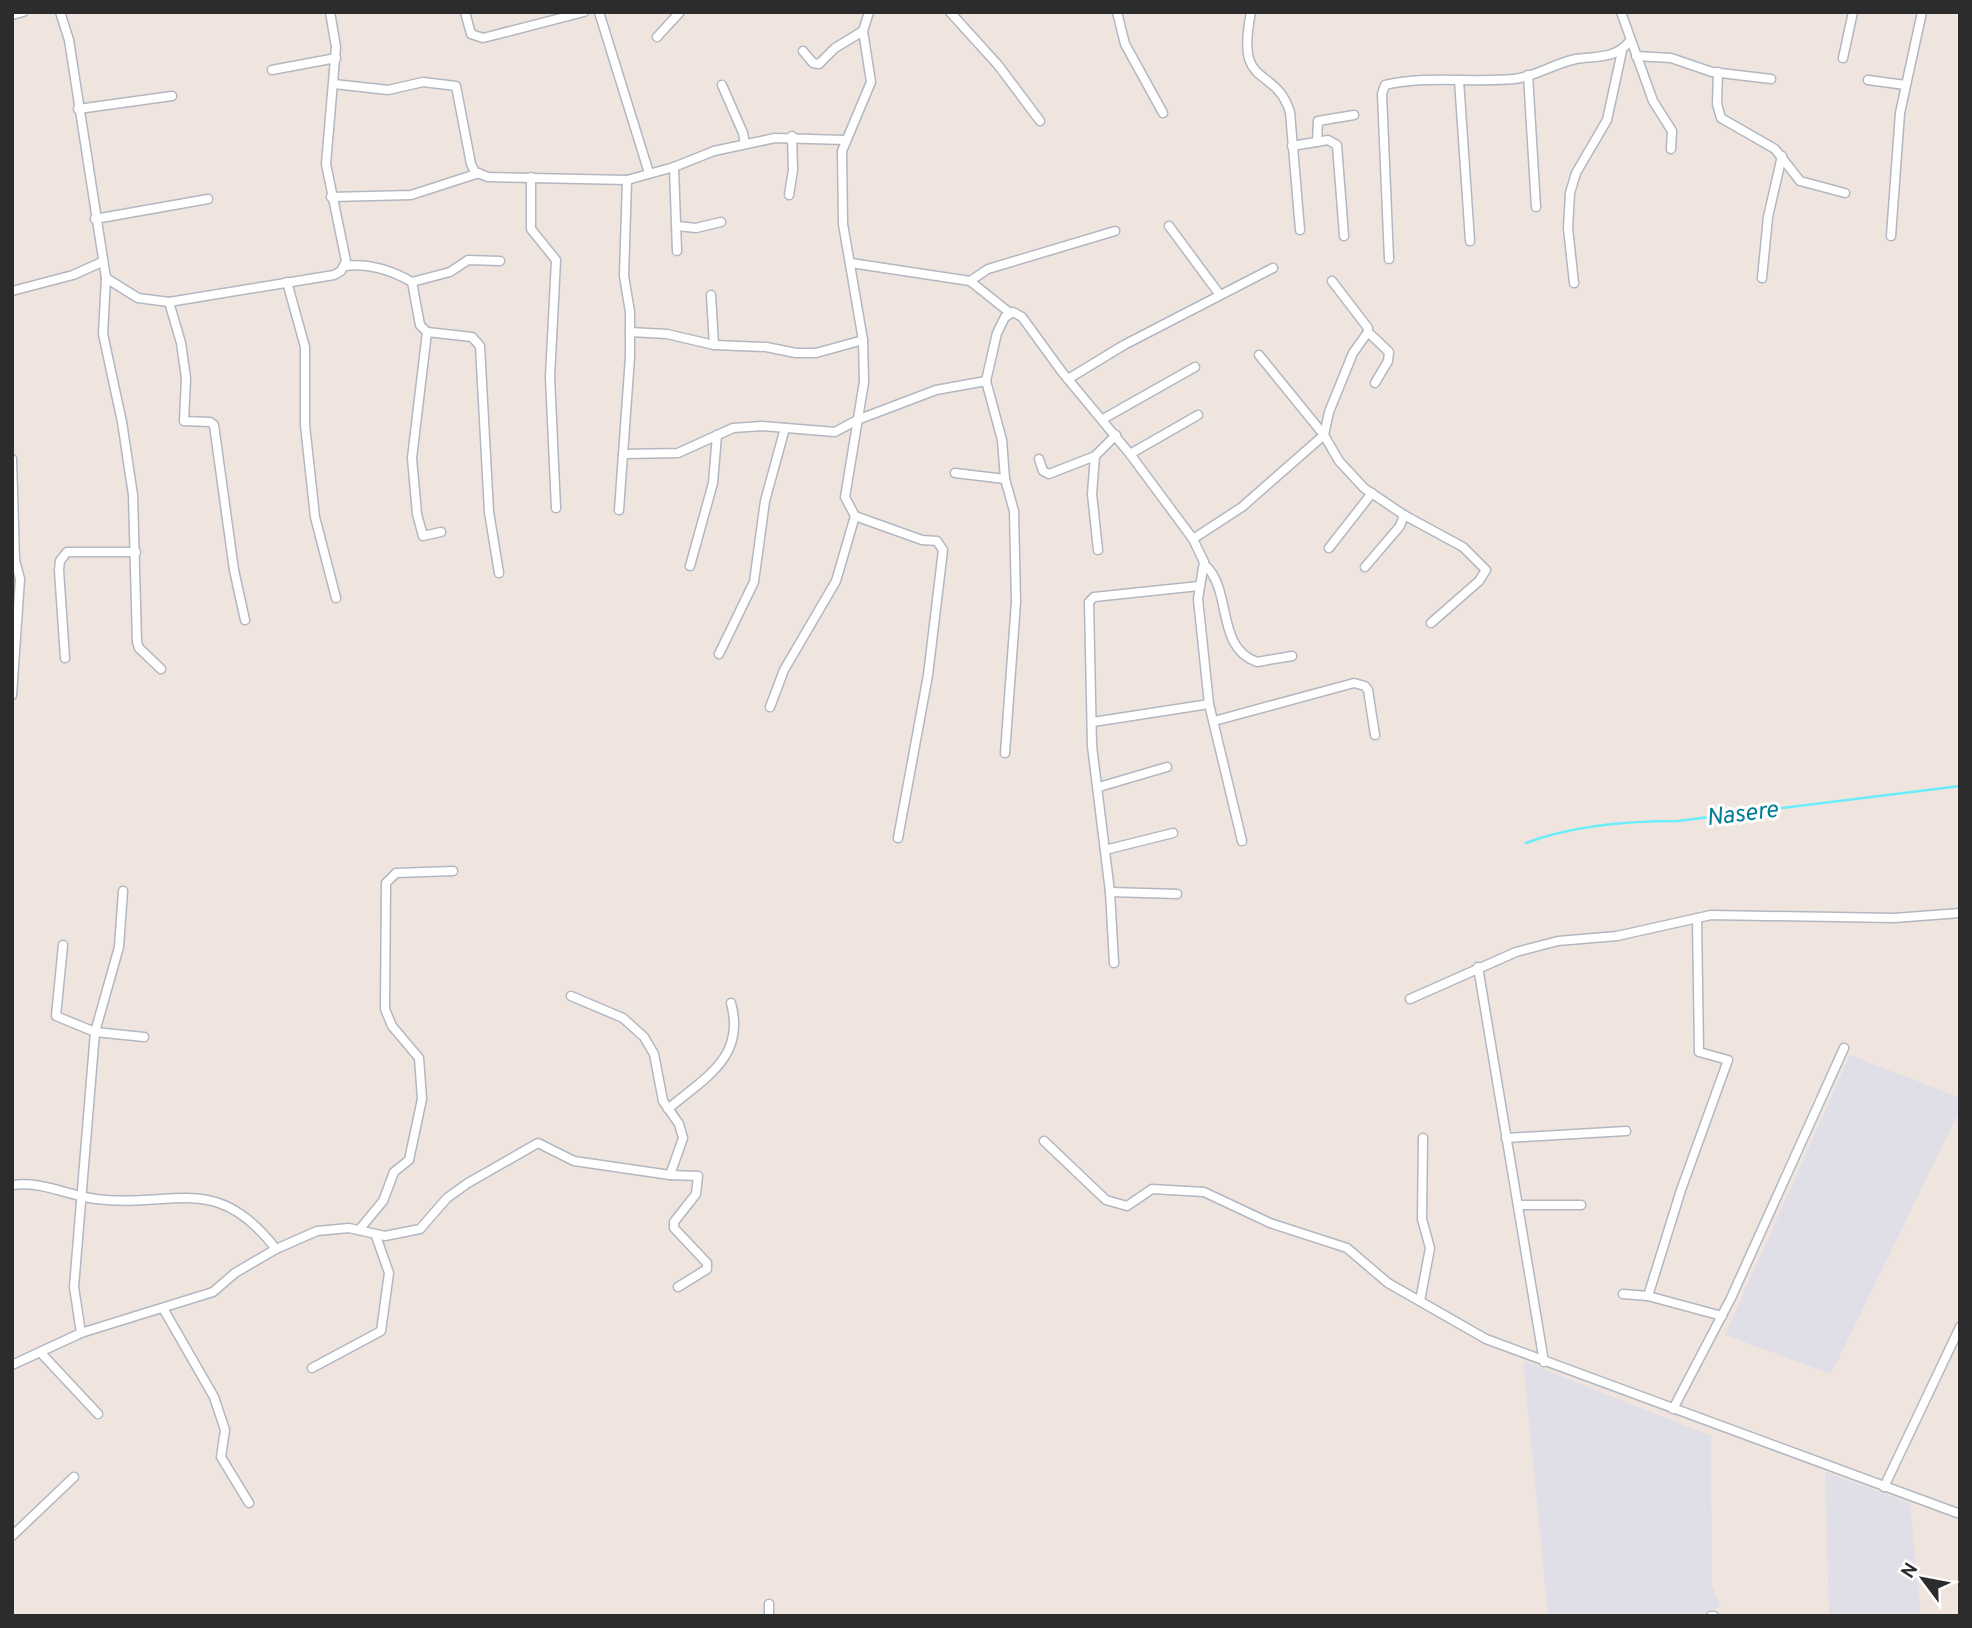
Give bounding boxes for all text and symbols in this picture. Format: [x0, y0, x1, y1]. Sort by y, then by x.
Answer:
water label: Nasere [1705, 796, 1780, 834]
north arrow [1888, 1544, 1958, 1614]
text: N [1896, 1559, 1924, 1583]

